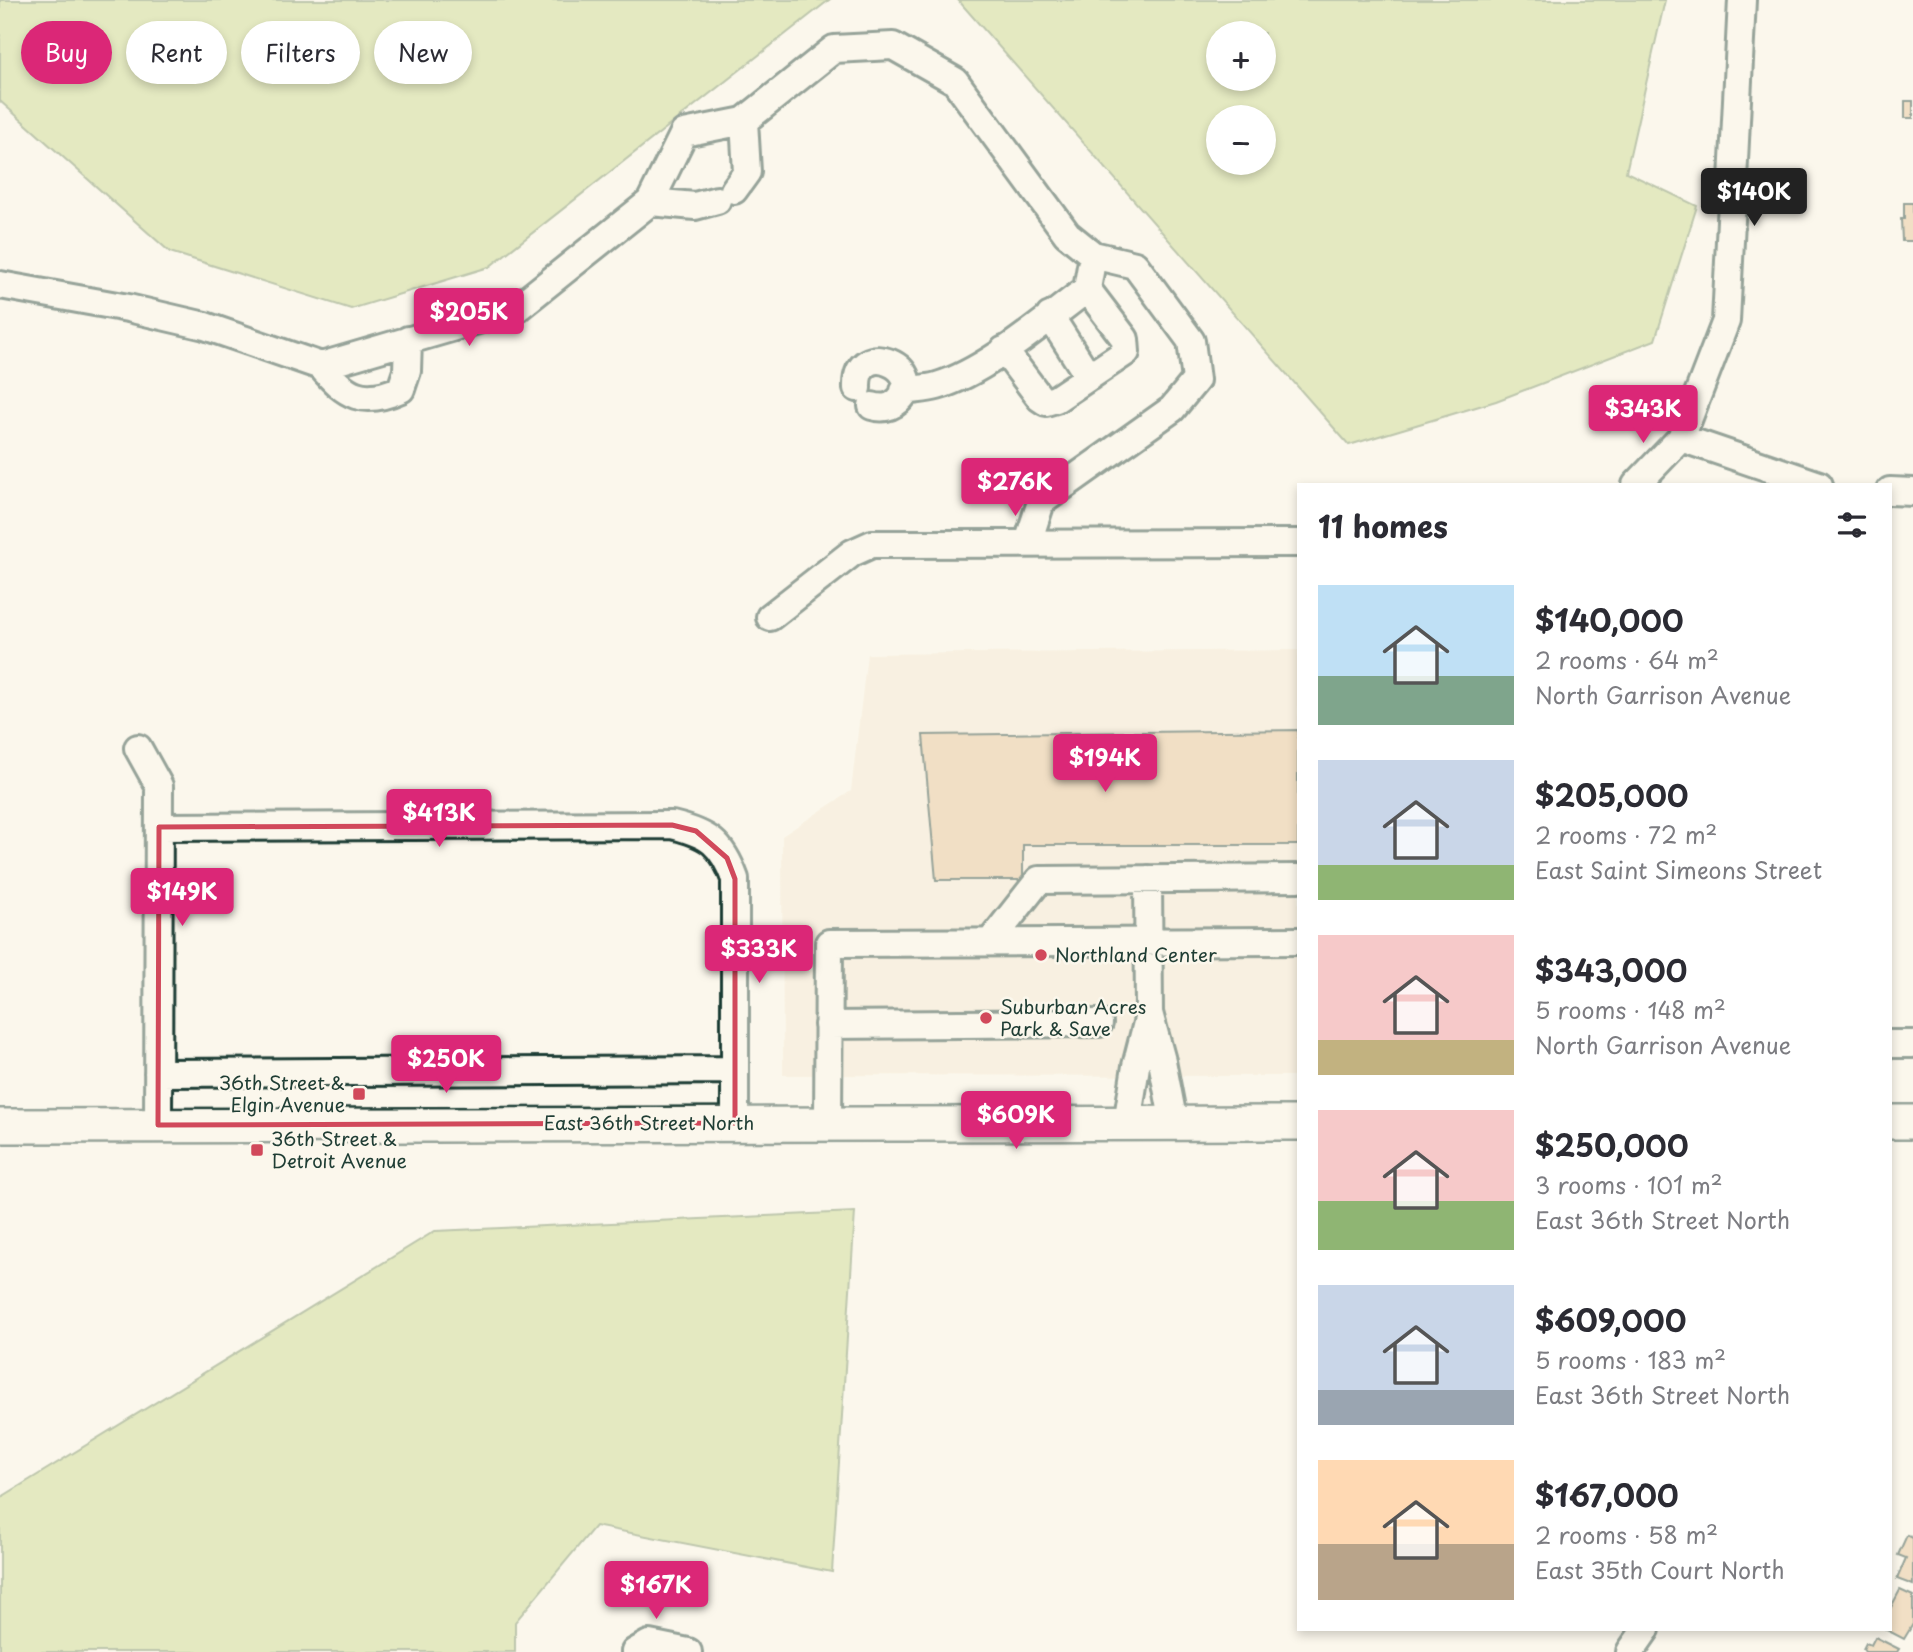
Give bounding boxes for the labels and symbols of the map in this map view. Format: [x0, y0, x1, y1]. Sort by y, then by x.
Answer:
pin: $140K [1705, 168, 1803, 228]
pin: $205K [420, 288, 518, 348]
pin: $343K [1594, 386, 1692, 445]
pin: $276K [966, 458, 1064, 518]
pin: $194K [1056, 734, 1154, 794]
pin: $413K [390, 790, 488, 849]
pin: $149K [133, 869, 231, 928]
pin: $333K [710, 926, 808, 985]
place label: Northland Center [1055, 940, 1217, 968]
marker: Northland Center [1033, 947, 1049, 963]
place label: Suburban Acres Park & Save [1000, 992, 1146, 1042]
marker: Suburban Acres Park & Save [978, 1010, 994, 1026]
pin: $250K [397, 1036, 495, 1095]
place label: 36th Street & Elgin Avenue [219, 1068, 345, 1118]
marker: 36th Street & Elgin Avenue [351, 1086, 367, 1102]
pin: $609K [967, 1092, 1065, 1151]
street label: East 36th Street North [544, 1108, 754, 1136]
place label: 36th Street & Detroit Avenue [271, 1124, 407, 1174]
marker: 36th Street & Detroit Avenue [249, 1142, 265, 1158]
pin: $167K [607, 1562, 705, 1621]

